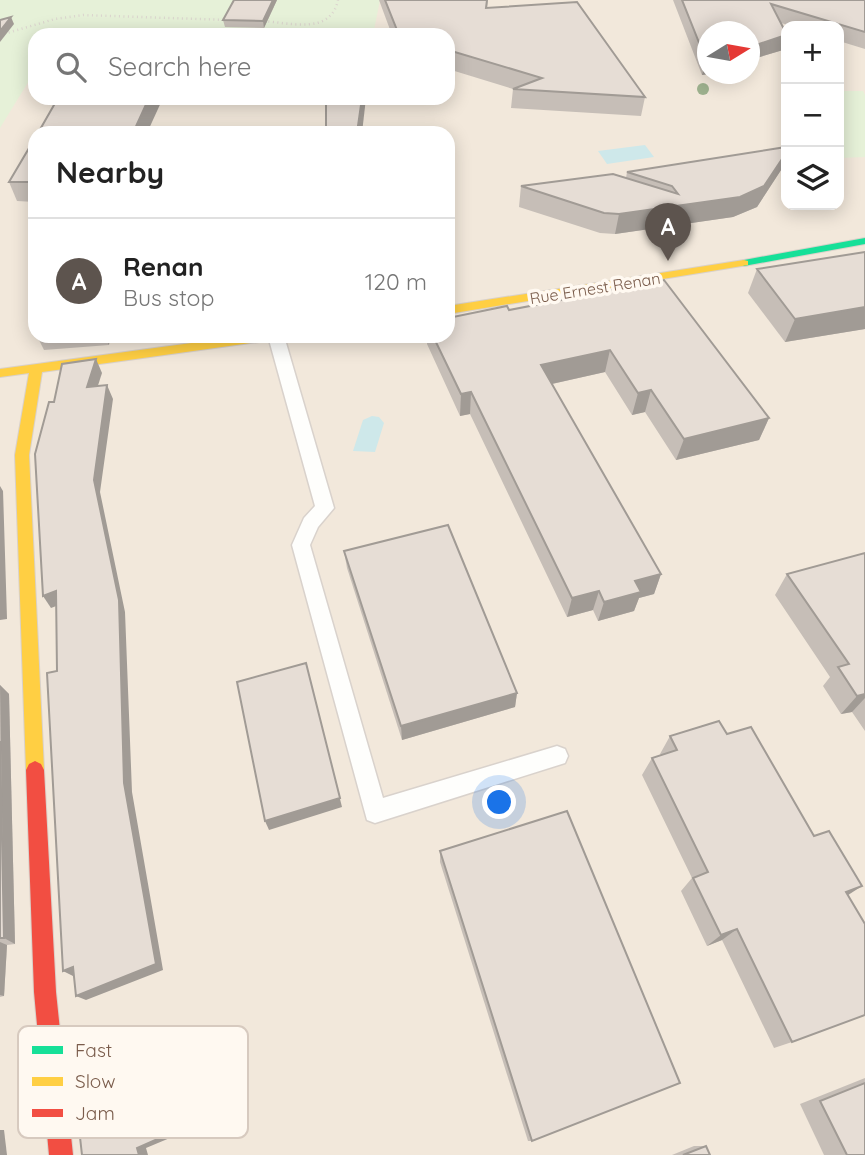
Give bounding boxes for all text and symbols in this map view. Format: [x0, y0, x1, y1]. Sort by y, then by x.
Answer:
north arrow [697, 21, 760, 84]
map controls [781, 21, 844, 210]
button: + [781, 21, 844, 84]
search box [28, 28, 455, 105]
icon: search [52, 48, 90, 86]
text: Search here [108, 50, 252, 83]
button: − [781, 84, 844, 147]
button: layers [781, 147, 844, 210]
text: Nearby [56, 153, 164, 191]
pin: A [645, 203, 691, 261]
text: Renan [123, 250, 203, 283]
text: A [72, 267, 86, 296]
text: 120 m [365, 267, 427, 296]
street label: Rue Ernest Renan [528, 268, 662, 308]
text: Bus stop [123, 283, 214, 312]
your location [482, 785, 516, 819]
legend [18, 1026, 248, 1138]
text: Fast [75, 1038, 112, 1062]
text: Slow [75, 1069, 116, 1093]
text: Jam [75, 1101, 115, 1125]

